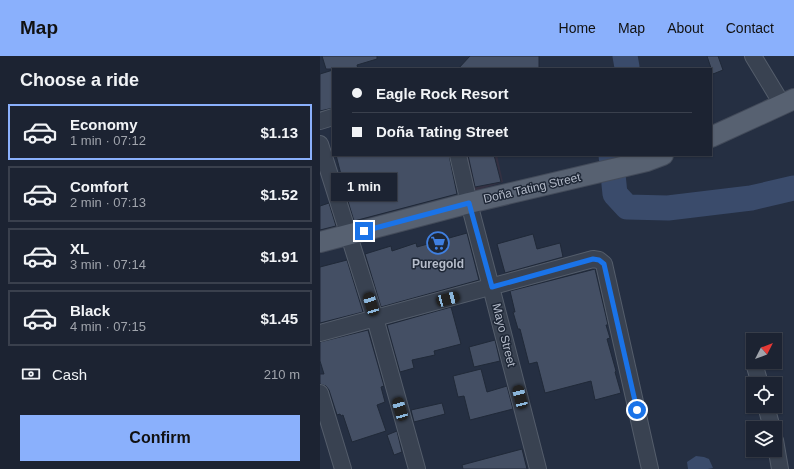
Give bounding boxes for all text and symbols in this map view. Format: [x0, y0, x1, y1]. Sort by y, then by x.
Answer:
text: Map [20, 17, 58, 38]
text: Home [559, 20, 596, 36]
text: Map [618, 20, 645, 36]
text: About [667, 20, 704, 36]
text: Contact [726, 20, 774, 36]
text: Choose a ride [20, 70, 139, 90]
text: Eagle Rock Resort [376, 85, 509, 102]
icon: car [22, 114, 58, 150]
text: Economy [70, 116, 138, 133]
text: Doña Tating Street [376, 123, 508, 140]
text: $1.13 [260, 124, 298, 141]
text: 1 min · 07:12 [70, 133, 146, 148]
street label: Doña Tating Street [482, 170, 583, 206]
callout: 1 min [331, 173, 397, 201]
icon: car [22, 176, 58, 212]
text: Comfort [70, 178, 128, 195]
text: 1 min [347, 179, 381, 194]
text: $1.52 [260, 186, 298, 203]
text: 2 min · 07:13 [70, 195, 146, 210]
route end [355, 222, 373, 240]
supermarket icon: Puregold [425, 230, 451, 256]
icon: car [22, 238, 58, 274]
text: XL [70, 240, 89, 257]
text: $1.91 [260, 248, 298, 265]
text: 3 min · 07:14 [70, 257, 146, 272]
place label: Puregold [412, 257, 464, 271]
car [435, 290, 461, 308]
car [362, 291, 380, 317]
icon: car [22, 300, 58, 336]
text: Black [70, 302, 110, 319]
street label: Mayo Street [489, 302, 519, 369]
text: $1.45 [260, 310, 298, 327]
text: 4 min · 07:15 [70, 319, 146, 334]
north arrow [746, 333, 782, 369]
map controls [746, 333, 782, 457]
icon: cash [20, 363, 42, 385]
text: Cash [52, 366, 87, 383]
text: 210 m [264, 367, 300, 382]
button: locate [746, 377, 782, 413]
car [511, 384, 529, 410]
car [391, 396, 409, 422]
route start [628, 401, 646, 419]
button: Confirm [20, 415, 300, 461]
button: layers [746, 421, 782, 457]

